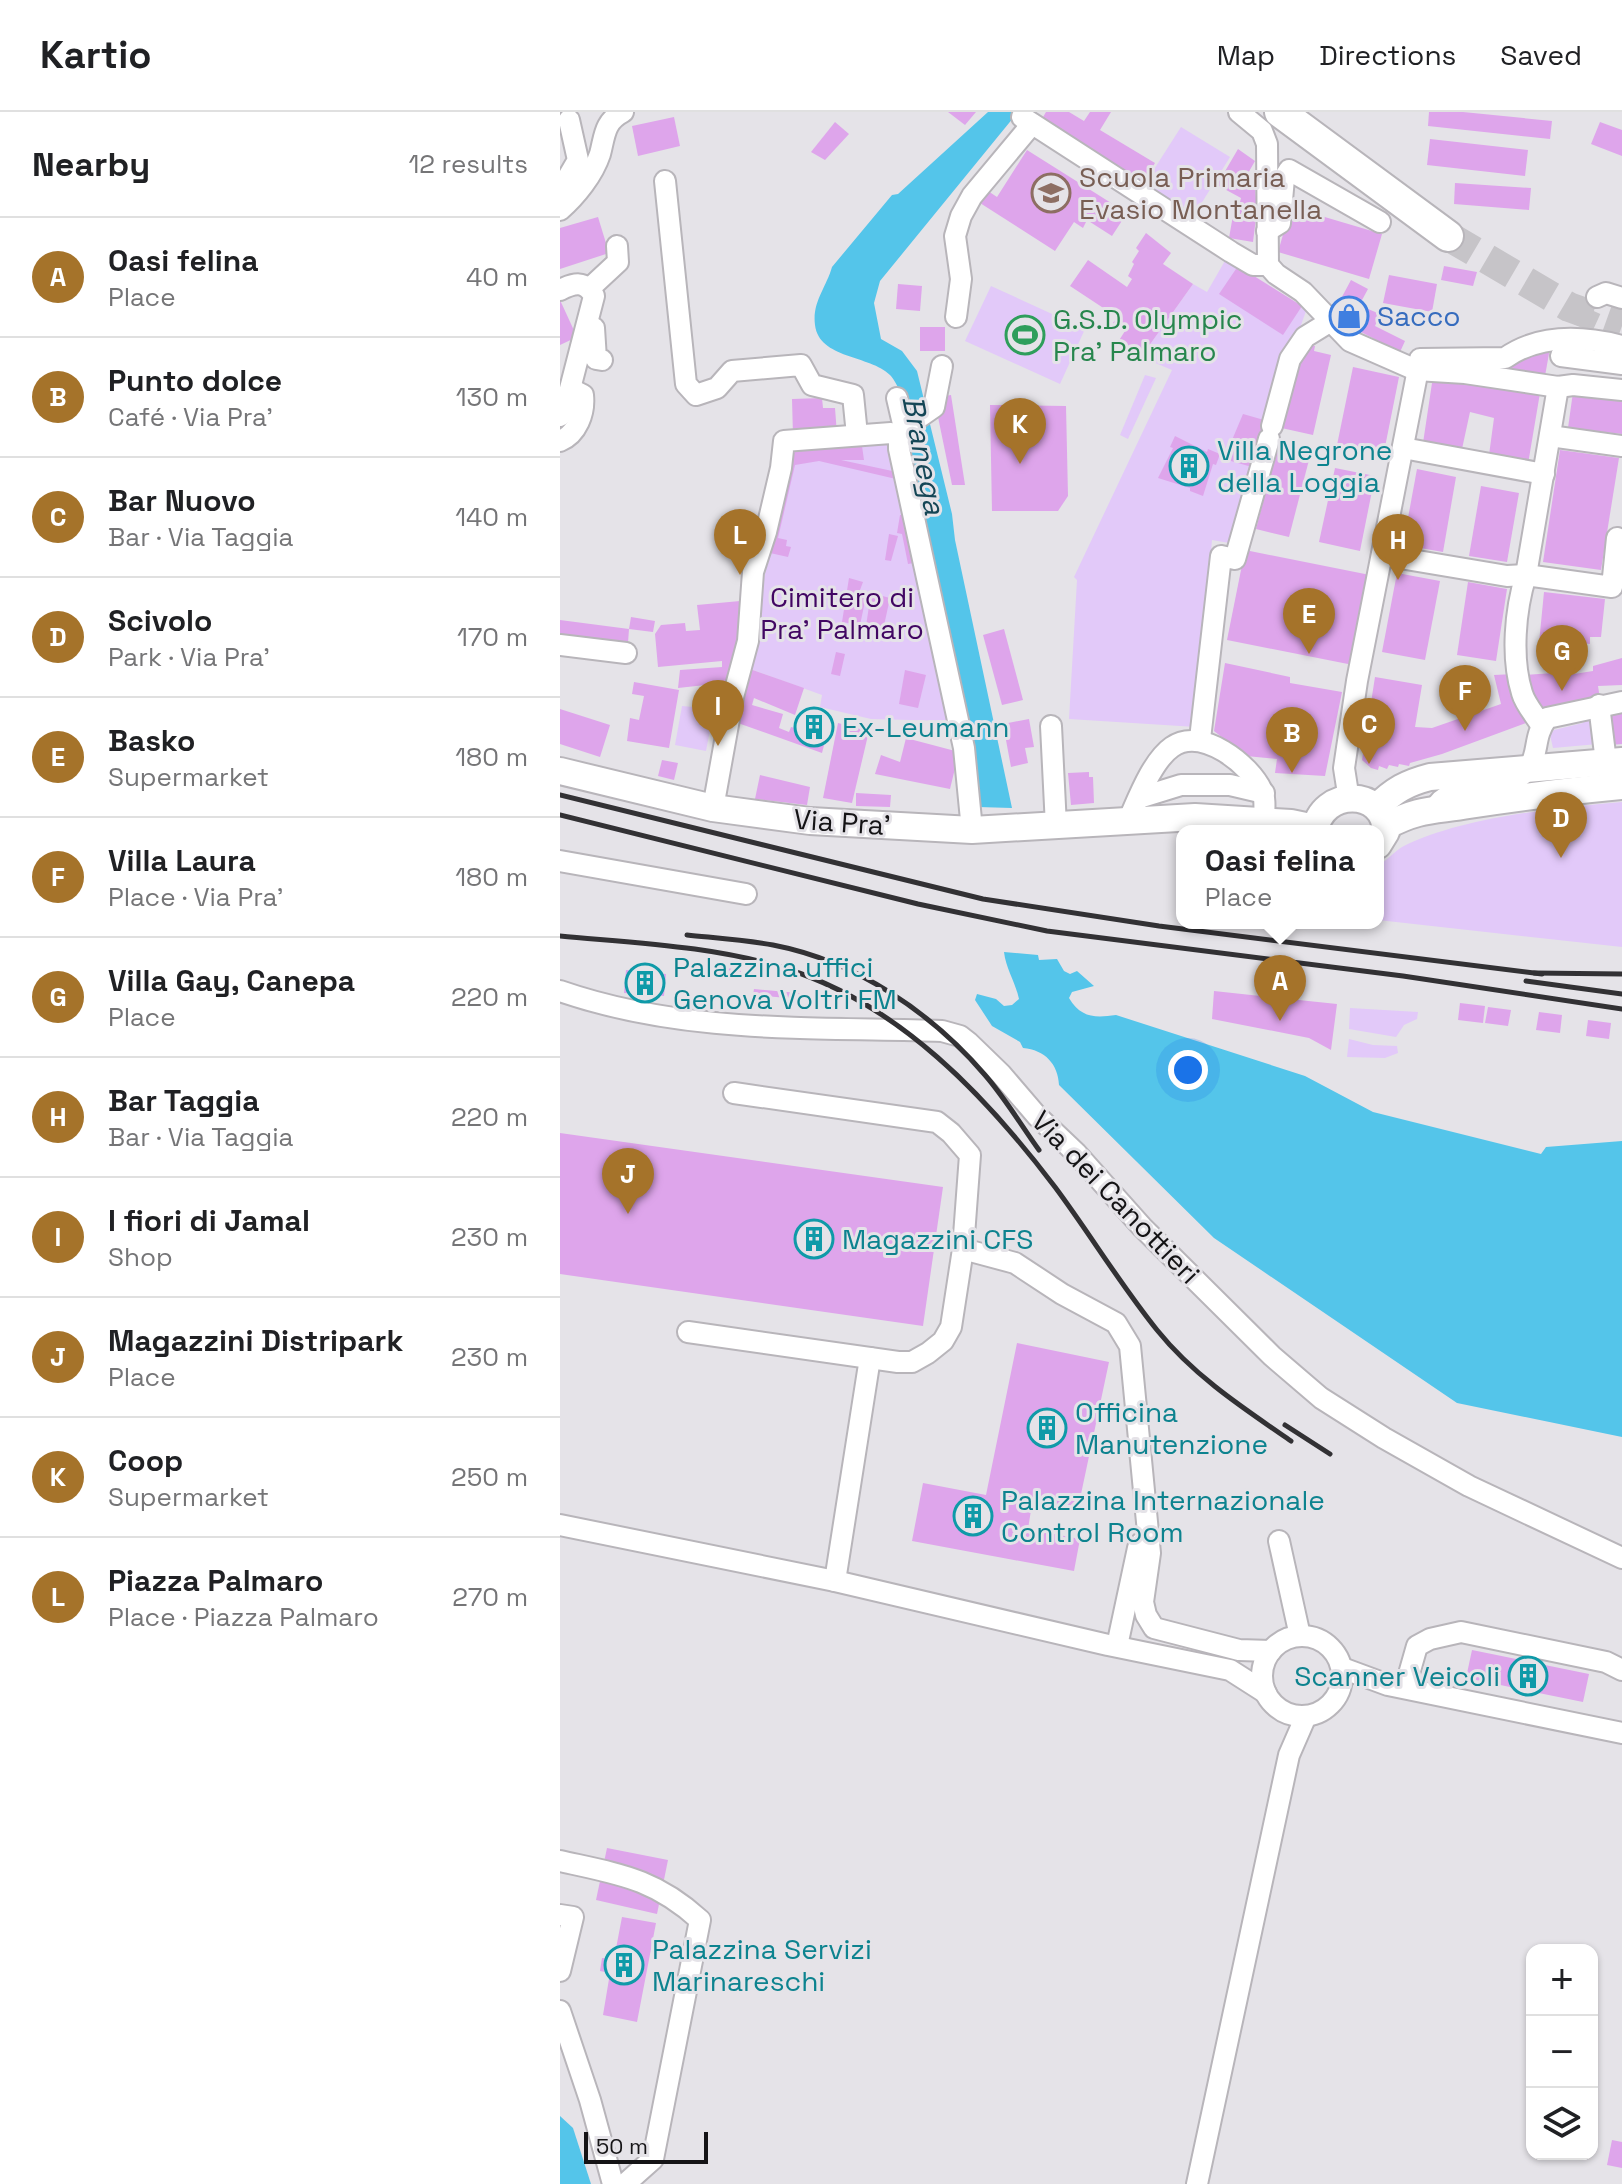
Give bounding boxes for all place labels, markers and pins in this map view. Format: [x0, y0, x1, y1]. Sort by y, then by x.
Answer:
place label: Scuola Primaria Evasio Montanella [1079, 159, 1322, 227]
school or university icon: Scuola Primaria Evasio Montanella [1030, 172, 1072, 214]
shop icon: Sacco [1328, 295, 1370, 337]
place label: Sacco [1377, 298, 1461, 334]
place label: G.S.D. Olympic Pra' Palmaro [1053, 301, 1243, 369]
sports icon: G.S.D. Olympic Pra' Palmaro [1004, 314, 1046, 356]
pin: K [994, 398, 1046, 464]
place label: Villa Negrone della Loggia [1217, 432, 1392, 500]
building icon: Villa Negrone della Loggia [1168, 445, 1210, 487]
pin: L [714, 509, 766, 575]
pin: H [1372, 514, 1424, 580]
pin: E [1283, 588, 1335, 654]
pin: G [1536, 625, 1588, 691]
pin: F [1439, 665, 1491, 731]
pin: I [692, 680, 744, 746]
pin: C [1343, 698, 1395, 764]
building icon: Ex-Leumann [793, 706, 835, 748]
pin: B [1266, 707, 1318, 773]
place label: Ex-Leumann [842, 709, 1009, 745]
pin: D [1535, 792, 1587, 858]
place label: Palazzina uffici Genova Voltri FM [673, 949, 897, 1017]
pin: A [1254, 955, 1306, 1021]
building icon: Palazzina uffici Genova Voltri FM [624, 962, 666, 1004]
pin: J [602, 1148, 654, 1214]
building icon: Magazzini CFS [793, 1218, 835, 1260]
place label: Magazzini CFS [842, 1221, 1034, 1257]
place label: Officina Manutenzione [1075, 1394, 1268, 1462]
building icon: Officina Manutenzione [1026, 1407, 1068, 1449]
place label: Palazzina Internazionale Control Room [1001, 1482, 1325, 1550]
building icon: Palazzina Internazionale Control Room [952, 1495, 994, 1537]
building icon: Scanner Veicoli [1507, 1655, 1549, 1697]
place label: Scanner Veicoli [1294, 1658, 1500, 1694]
place label: Palazzina Servizi Marinareschi [652, 1931, 872, 1999]
building icon: Palazzina Servizi Marinareschi [603, 1944, 645, 1986]

